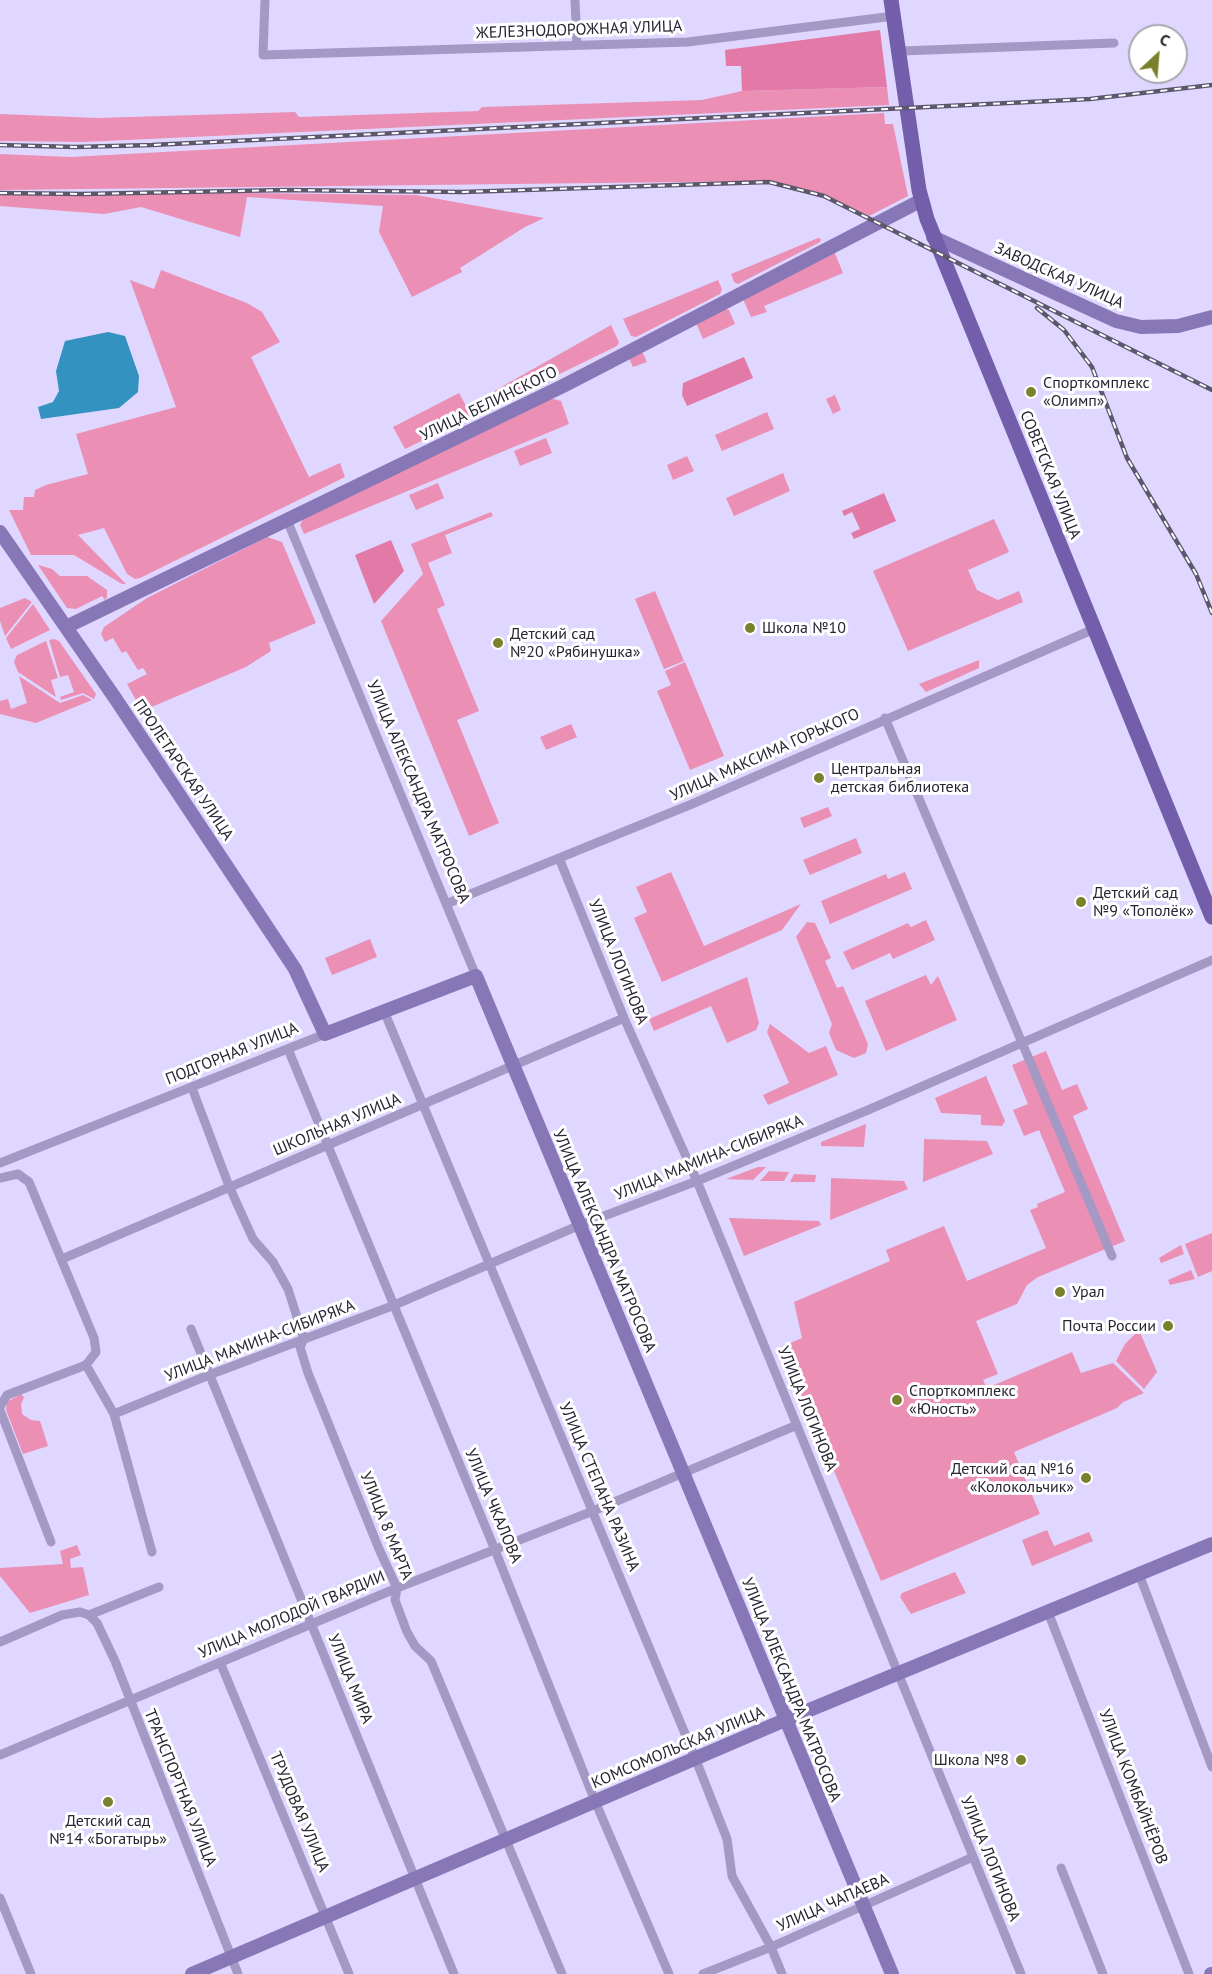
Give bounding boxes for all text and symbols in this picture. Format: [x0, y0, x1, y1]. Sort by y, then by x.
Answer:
street label: ЖЕЛЕЗНОДОРОЖНАЯ УЛИЦА [476, 17, 682, 43]
north arrow [1128, 24, 1188, 84]
text: С [1157, 29, 1173, 51]
street label: ЗАВОДСКАЯ УЛИЦА [991, 239, 1127, 313]
street label: УЛИЦА БЕЛИНСКОГО [417, 362, 561, 446]
place label: Спорткомплекс «Олимп» [1043, 373, 1150, 411]
marker: Спорткомплекс «Олимп» [1024, 385, 1038, 399]
street label: СОВЕТСКАЯ УЛИЦА [1015, 408, 1085, 542]
place label: Школа №10 [762, 618, 846, 638]
marker: Школа №10 [743, 621, 757, 635]
place label: Детский сад №20 «Рябинушка» [510, 624, 640, 662]
marker: Детский сад №20 «Рябинушка» [491, 636, 505, 650]
street label: УЛИЦА АЛЕКСАНДРА МАТРОСОВА [362, 678, 474, 906]
street label: ПРОЛЕТАРСКАЯ УЛИЦА [129, 696, 237, 844]
street label: УЛИЦА МАКСИМА ГОРЬКОГО [667, 705, 863, 805]
place label: Центральная детская библиотека [831, 759, 969, 797]
marker: Центральная детская библиотека [812, 771, 826, 785]
place label: Детский сад №9 «Тополёк» [1093, 883, 1194, 921]
marker: Детский сад №9 «Тополёк» [1074, 895, 1088, 909]
street label: УЛИЦА ЛОГИНОВА [584, 897, 652, 1027]
street label: ПОДГОРНАЯ УЛИЦА [163, 1019, 301, 1089]
street label: ШКОЛЬНАЯ УЛИЦА [271, 1090, 403, 1160]
street label: УЛИЦА МАМИНА-СИБИРЯКА [612, 1111, 806, 1205]
street label: УЛИЦА АЛЕКСАНДРА МАТРОСОВА [548, 1127, 660, 1355]
place label: Урал [1072, 1282, 1105, 1302]
marker: Урал [1053, 1285, 1067, 1299]
street label: УЛИЦА МАМИНА-СИБИРЯКА [162, 1296, 358, 1386]
place label: Почта России [1062, 1316, 1156, 1336]
marker: Почта России [1161, 1319, 1175, 1333]
street label: УЛИЦА ЛОГИНОВА [773, 1344, 841, 1474]
place label: Спорткомплекс «Юность» [909, 1381, 1016, 1419]
marker: Спорткомплекс «Юность» [890, 1393, 904, 1407]
street label: УЛИЦА СТЕПАНА РАЗИНА [555, 1400, 643, 1574]
street label: УЛИЦА ЧКАЛОВА [460, 1446, 526, 1566]
place label: Детский сад №16 «Колокольчик» [951, 1459, 1074, 1497]
street label: УЛИЦА 8 МАРТА [356, 1469, 416, 1583]
marker: Детский сад №16 «Колокольчик» [1079, 1471, 1093, 1485]
street label: УЛИЦА МОЛОДОЙ ГВАРДИИ [196, 1567, 388, 1663]
street label: УЛИЦА АЛЕКСАНДРА МАТРОСОВА [737, 1575, 845, 1805]
street label: УЛИЦА МИРА [323, 1631, 377, 1727]
street label: КОМСОМОЛЬСКАЯ УЛИЦА [589, 1703, 767, 1793]
street label: ТРАНСПОРТНАЯ УЛИЦА [140, 1706, 220, 1870]
street label: УЛИЦА КОМБАЙНЁРОВ [1095, 1707, 1171, 1867]
street label: ТРУДОВАЯ УЛИЦА [265, 1749, 333, 1875]
place label: Школа №8 [934, 1750, 1009, 1770]
marker: Школа №8 [1014, 1753, 1028, 1767]
street label: УЛИЦА ЛОГИНОВА [956, 1794, 1024, 1924]
marker: Детский сад №14 «Богатырь» [101, 1795, 115, 1809]
place label: Детский сад №14 «Богатырь» [49, 1811, 167, 1849]
street label: УЛИЦА ЧАПАЕВА [774, 1870, 892, 1936]

